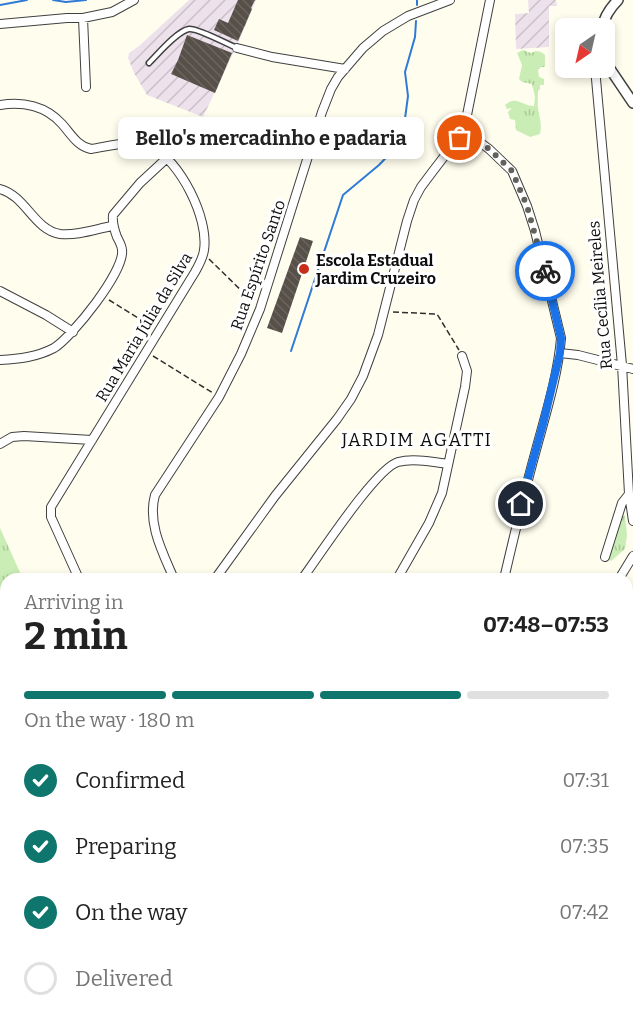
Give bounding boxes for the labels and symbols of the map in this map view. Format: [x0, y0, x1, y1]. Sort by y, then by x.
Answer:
north arrow [555, 18, 615, 78]
pin [434, 112, 485, 163]
callout: Bello's mercadinho e padaria [118, 117, 424, 159]
street label: Rua Espírito Santo [227, 198, 289, 332]
street label: Rua Cecília Meireles [584, 220, 616, 370]
courier [515, 241, 575, 301]
street label: Rua Maria Júlia da Silva [92, 249, 196, 405]
place label: Escola Estadual Jardim Cruzeiro [315, 251, 436, 288]
marker: Escola Estadual Jardim Cruzeiro [297, 262, 311, 276]
district label: JARDIM AGATTI [341, 429, 492, 451]
pin [495, 478, 546, 529]

